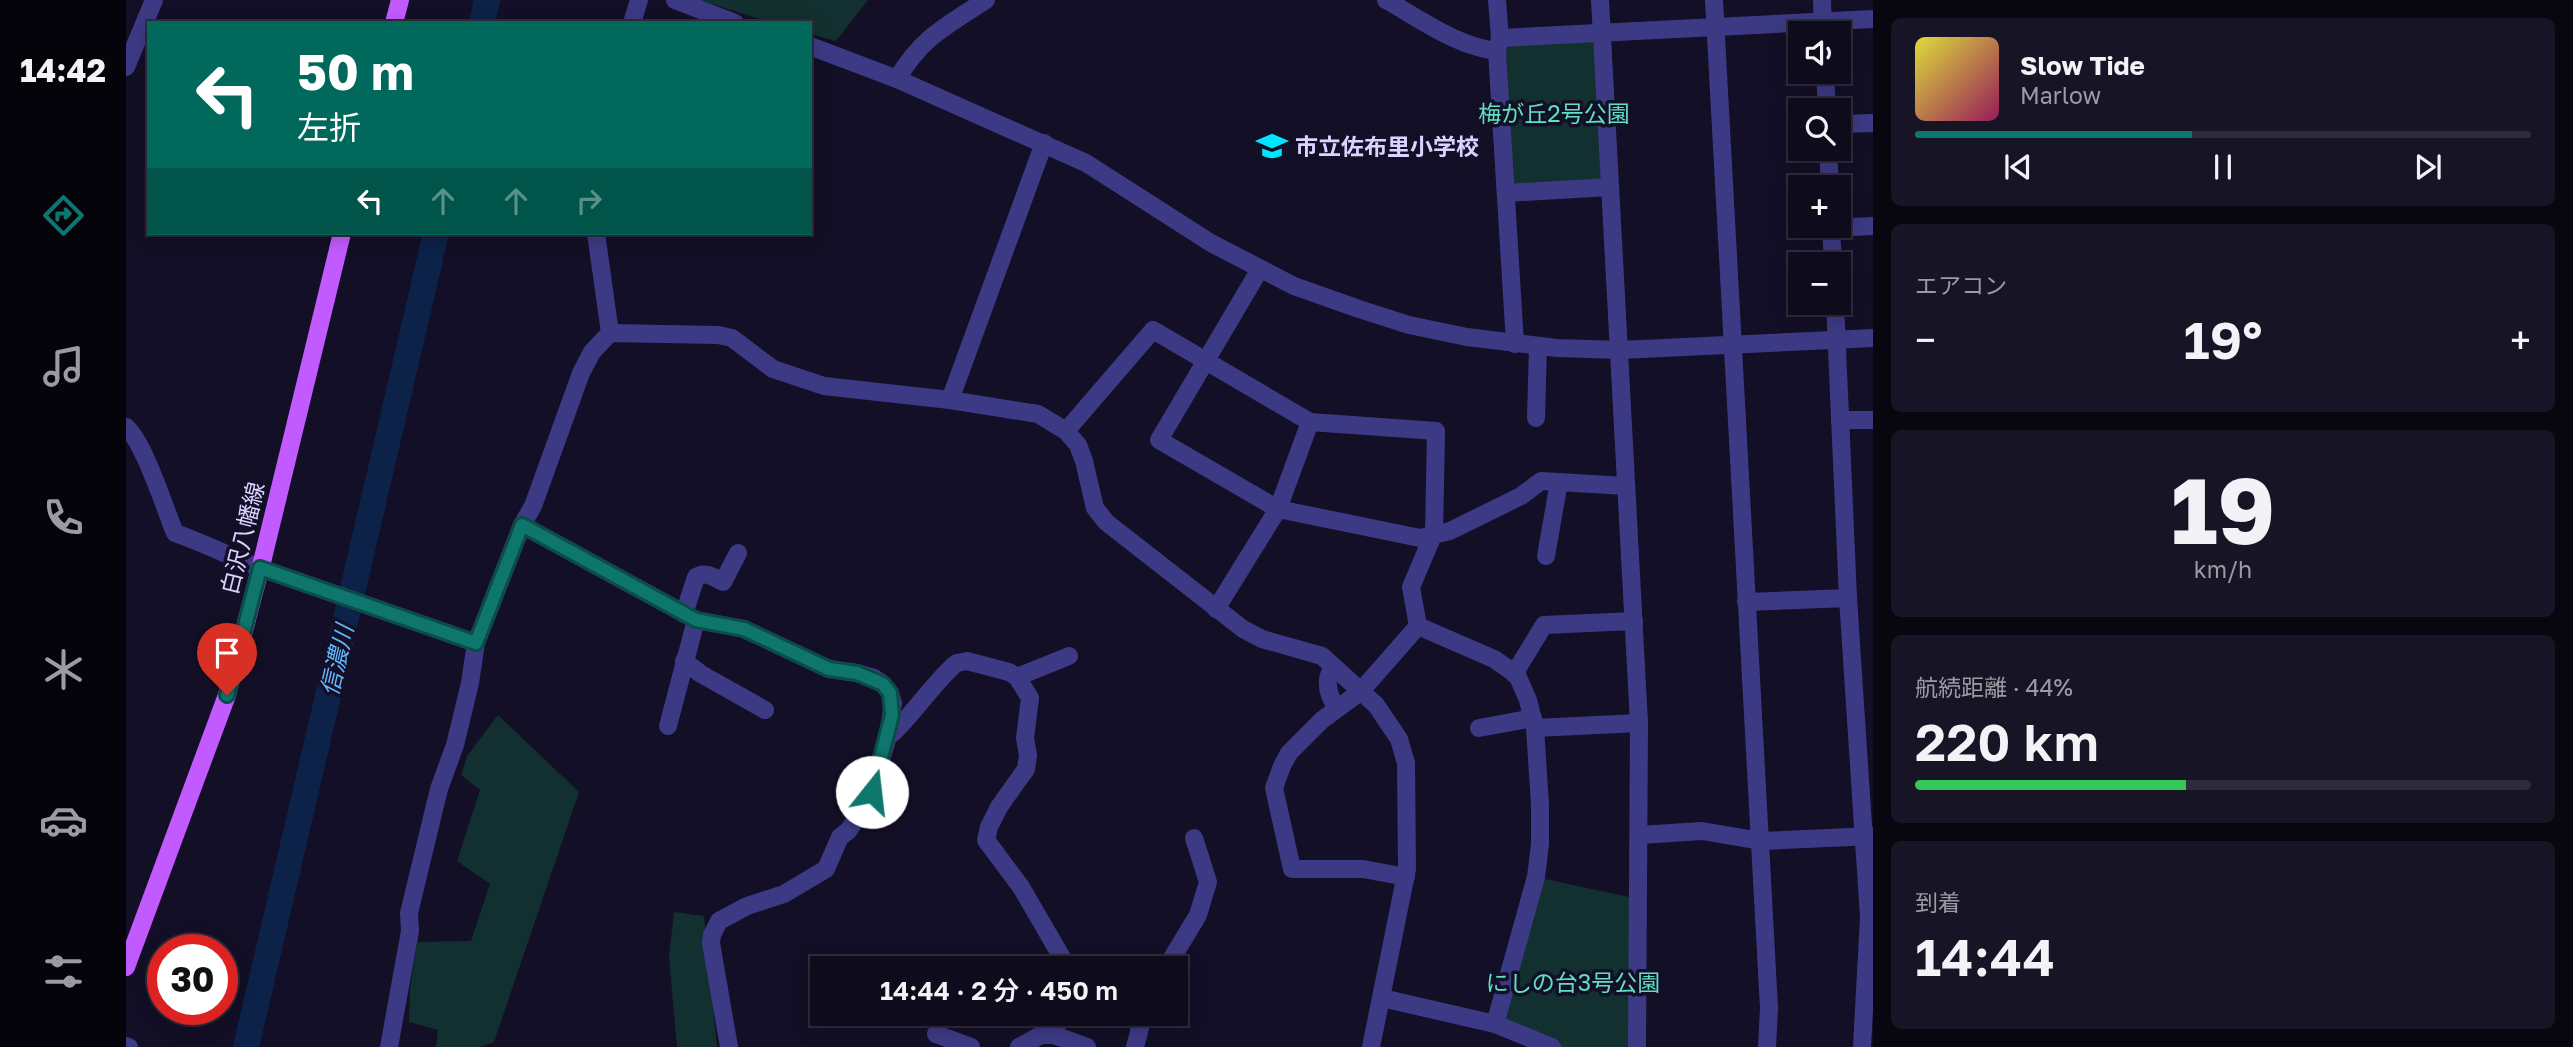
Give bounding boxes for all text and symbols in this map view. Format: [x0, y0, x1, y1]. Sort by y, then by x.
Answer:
map controls [1788, 21, 1851, 315]
button: sound [1788, 21, 1851, 84]
text: 50 m [297, 42, 414, 101]
icon: left [182, 49, 273, 140]
text: Slow Tide [2020, 50, 2145, 81]
text: 14:42 [20, 51, 106, 89]
text: Marlow [2020, 81, 2101, 109]
button: search [1788, 98, 1851, 161]
park label: 梅が丘2号公園 [1478, 99, 1630, 127]
text: 左折 [297, 108, 361, 146]
school or university icon: 市立佐布里小学校 [1255, 129, 1289, 163]
place label: 市立佐布里小学校 [1295, 132, 1479, 160]
icon: previous [1999, 148, 2037, 186]
icon: pause [2204, 148, 2242, 186]
icon: next [2409, 148, 2447, 186]
button: + [1788, 175, 1851, 238]
icon: left [351, 182, 389, 220]
icon: ahead [424, 182, 462, 220]
icon: ahead [497, 182, 535, 220]
icon: right [570, 182, 608, 220]
icon: directions [39, 191, 88, 240]
button: − [1788, 252, 1851, 315]
text: エアコン [1915, 271, 2007, 299]
text: 19° [2184, 308, 2262, 370]
text: − [1915, 317, 1936, 362]
text: + [2510, 317, 2531, 362]
icon: music [39, 342, 88, 391]
text: 19 [2171, 455, 2275, 564]
street label: 白沢八幡線 [215, 479, 269, 597]
icon: phone [39, 493, 88, 542]
text: km/h [2194, 555, 2252, 583]
water label: 信濃川 [314, 619, 359, 698]
pin [197, 623, 257, 695]
icon: arrive [208, 634, 246, 672]
icon: climate [39, 645, 88, 694]
text: 航続距離 · 44% [1915, 673, 2073, 701]
text: 220 km [1915, 710, 2099, 772]
position arrow [835, 755, 909, 829]
icon: car [39, 796, 88, 845]
text: 到着 [1915, 888, 1961, 916]
text: 14:44 [1915, 925, 2055, 987]
speed limit sign: 30 [147, 934, 238, 1025]
icon: filters [39, 947, 88, 996]
park label: にしの台3号公園 [1486, 968, 1660, 996]
text: 14:44 · 2 分 · 450 m [880, 975, 1118, 1006]

